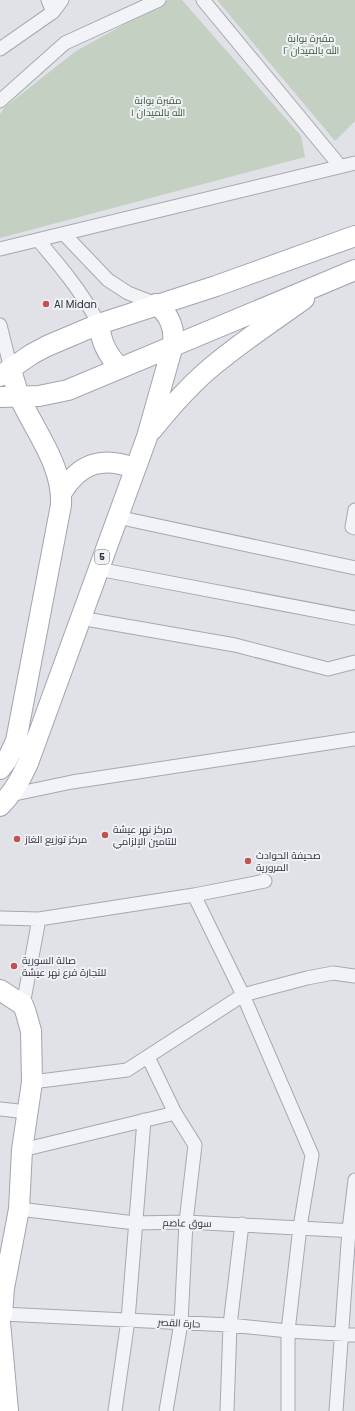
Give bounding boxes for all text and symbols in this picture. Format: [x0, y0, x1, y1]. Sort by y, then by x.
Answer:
park label: مقبرة بوابة الله بالميدان ٢ [283, 31, 339, 58]
park label: مقبرة بوابة الله بالميدان ١ [131, 93, 185, 120]
place label: Al Midan [54, 297, 97, 312]
marker: Al Midan [41, 299, 51, 309]
road number: 5 [95, 550, 109, 564]
place label: مركز نهر عيشة للتامين الإلزامي [113, 822, 177, 849]
marker: مركز نهر عيشة للتامين الإلزامي [100, 830, 110, 840]
place label: مركز توزيع الغاز [24, 832, 87, 847]
marker: مركز توزيع الغاز [12, 834, 22, 844]
place label: صحيفة الحوادث المرورية [256, 848, 321, 875]
marker: صحيفة الحوادث المرورية [243, 856, 253, 866]
place label: صالة السورية للتجارة فرع نهر عيشة [22, 953, 106, 980]
marker: صالة السورية للتجارة فرع نهر عيشة [9, 961, 19, 971]
street label: سوق عاصم [162, 1215, 212, 1231]
street label: حارة القصر [156, 1314, 201, 1332]

